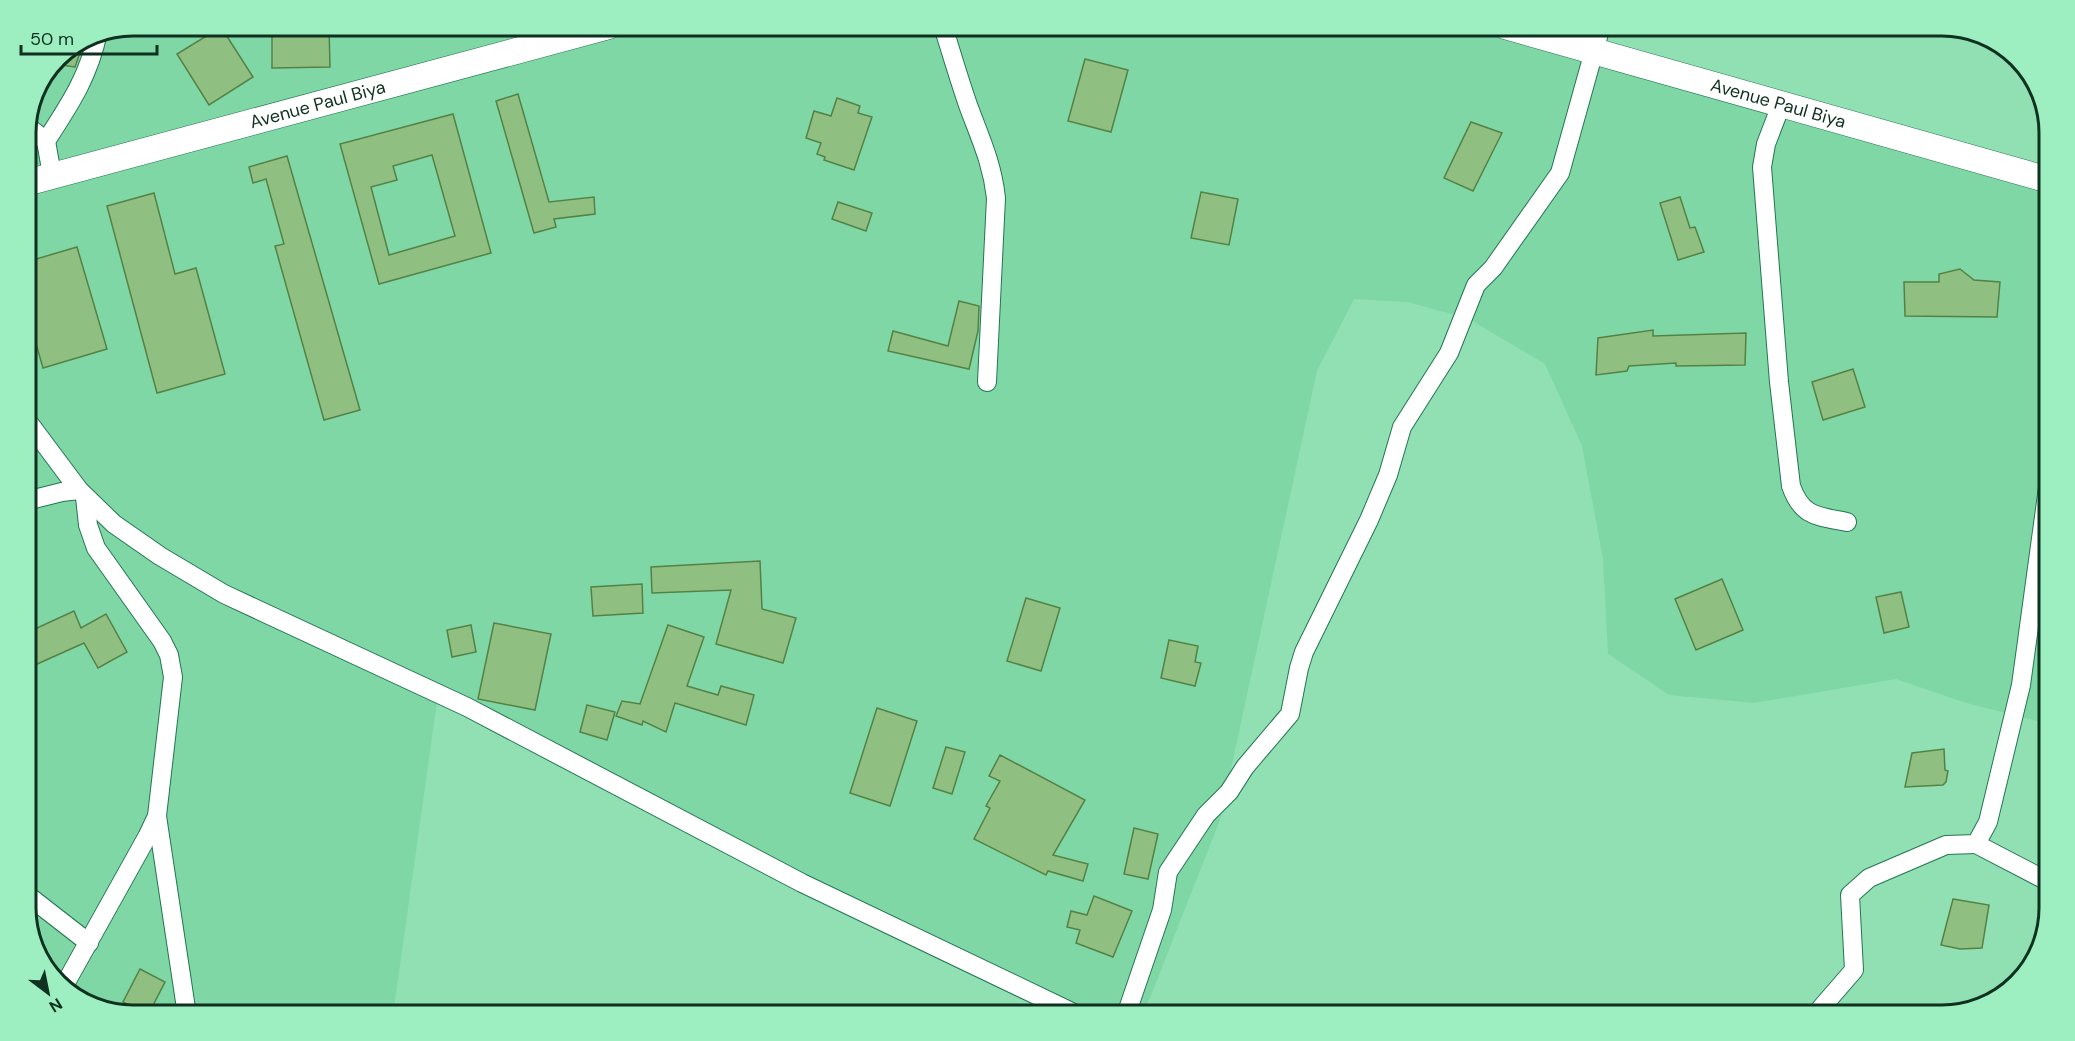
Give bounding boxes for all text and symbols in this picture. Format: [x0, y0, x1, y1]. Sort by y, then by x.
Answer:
scale bar [21, 18, 158, 56]
text: 50 m [30, 27, 74, 51]
street label: Avenue Paul Biya [1708, 73, 1849, 134]
street label: Avenue Paul Biya [247, 75, 388, 134]
north arrow [18, 963, 78, 1023]
text: N [45, 993, 66, 1017]

